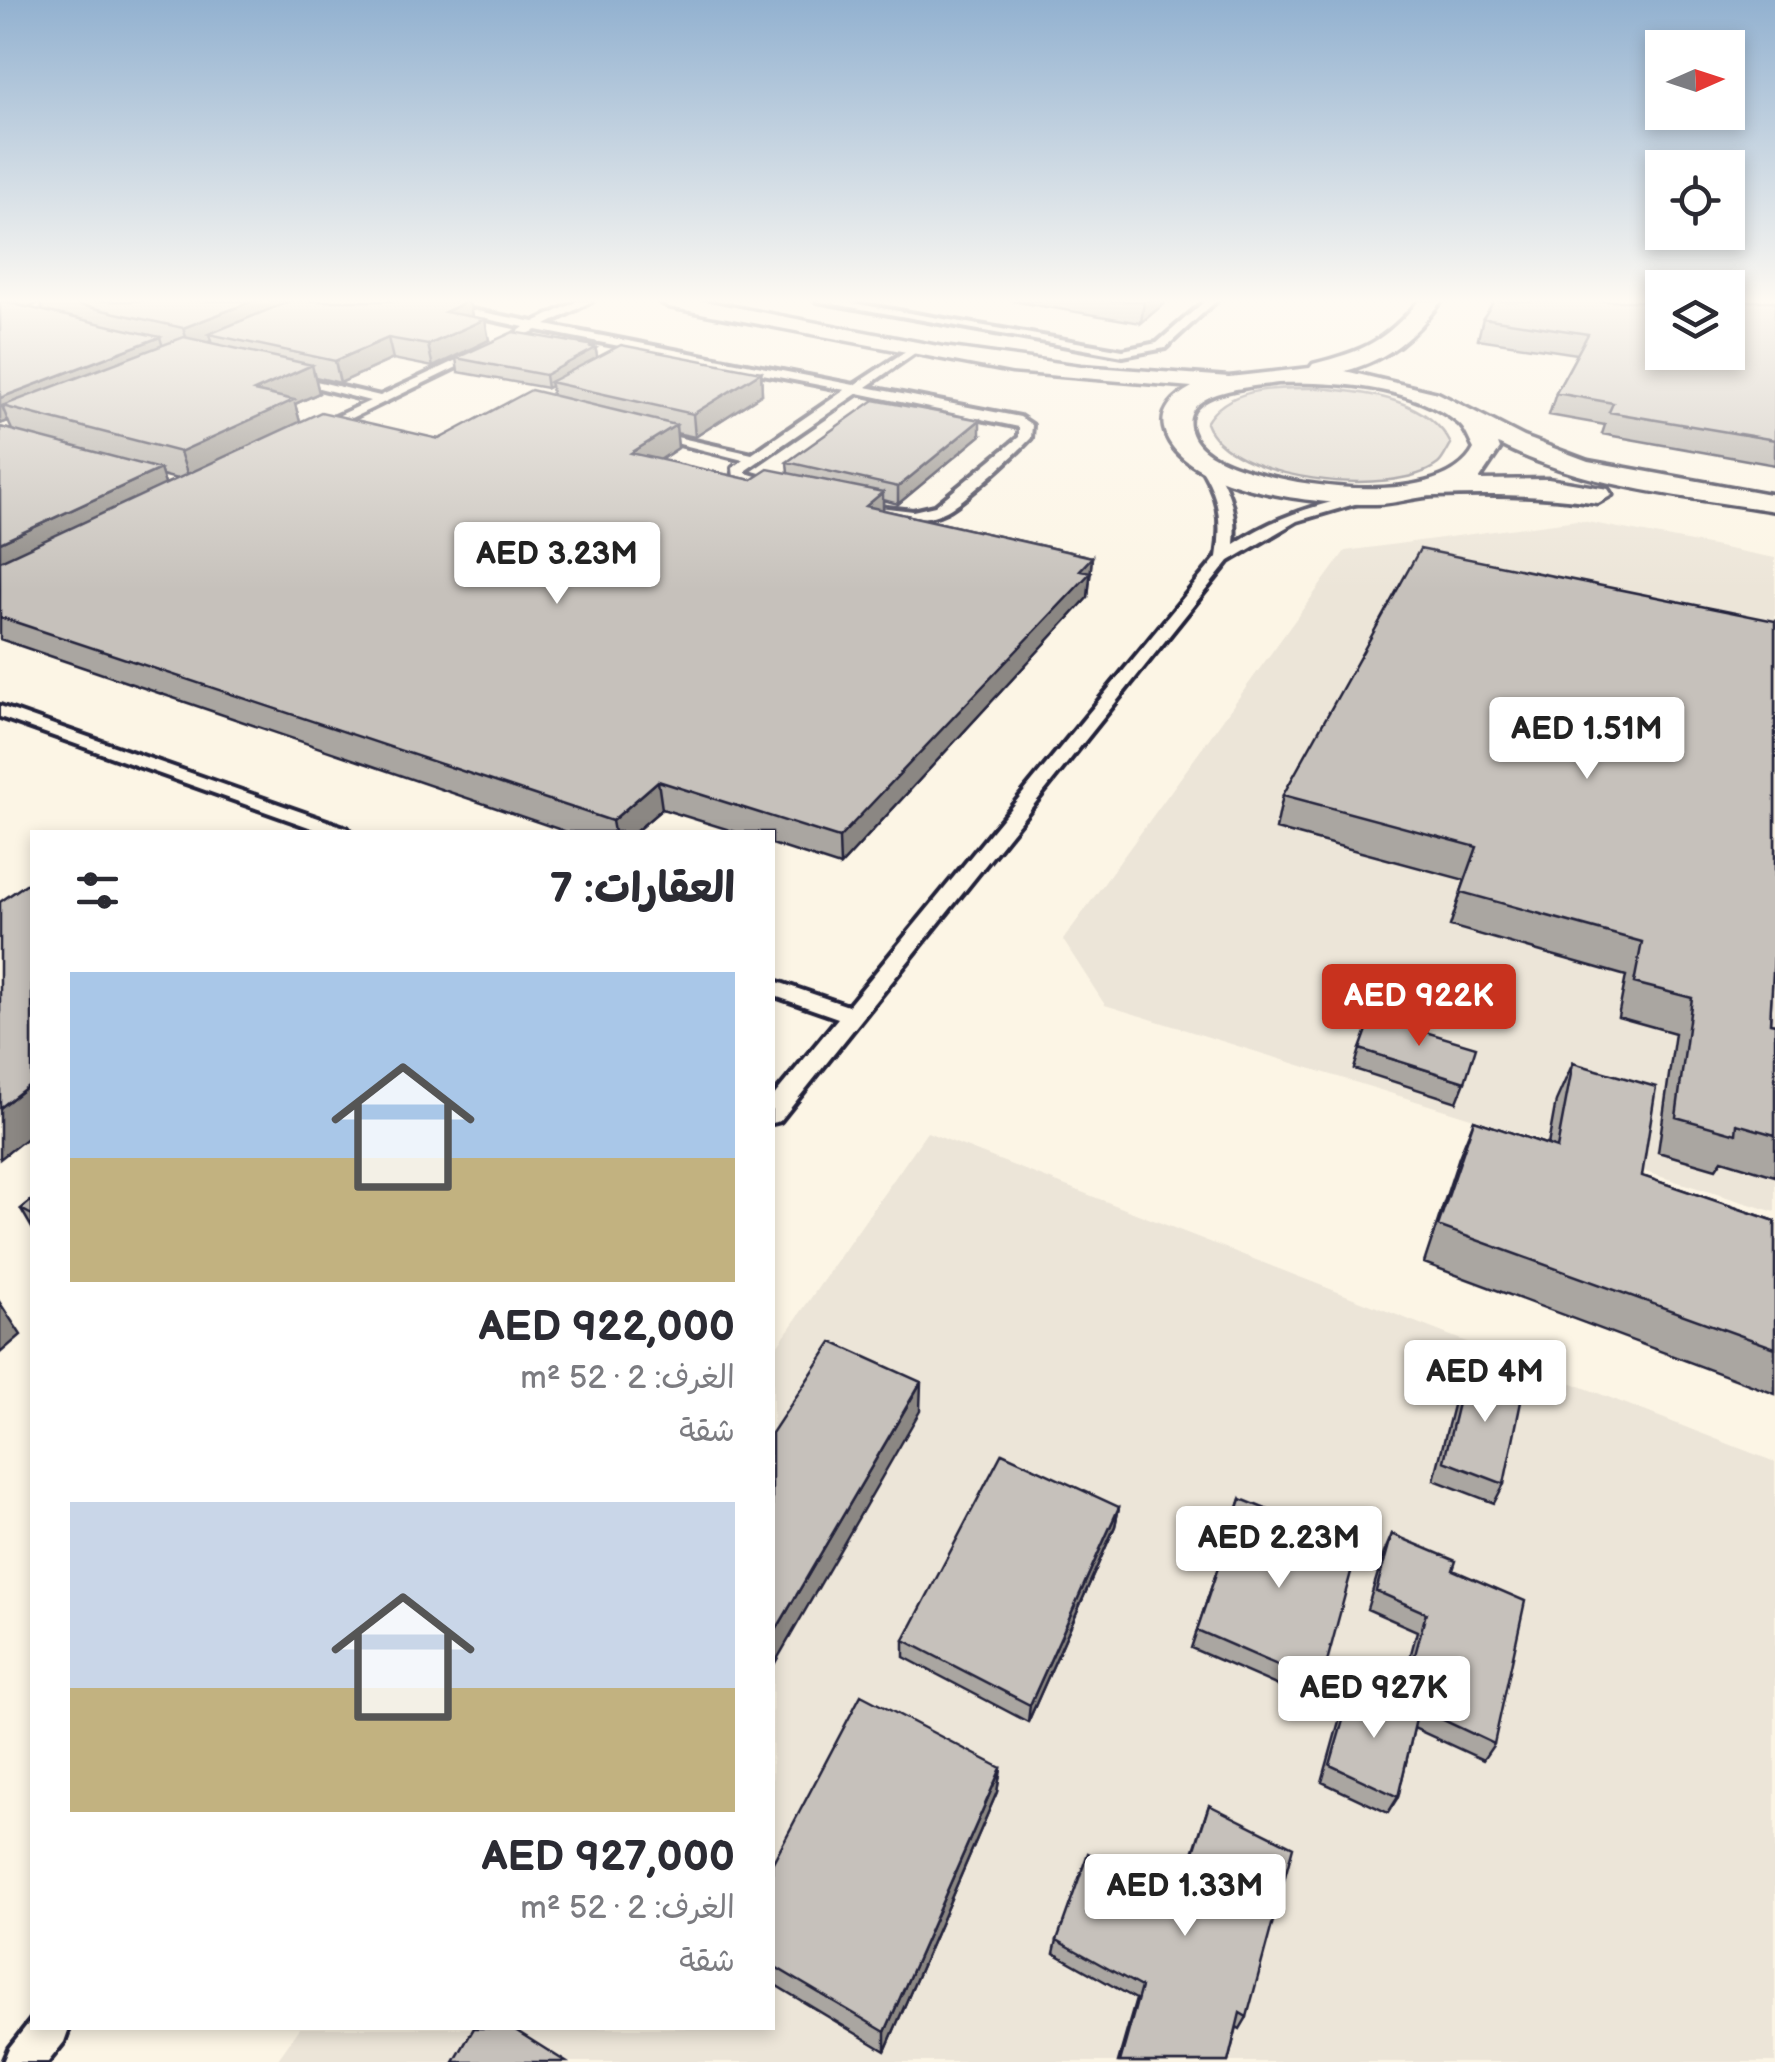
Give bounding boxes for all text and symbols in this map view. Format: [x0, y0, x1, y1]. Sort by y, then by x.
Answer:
north arrow [1645, 30, 1745, 130]
map controls [1645, 30, 1745, 370]
button: locate [1645, 150, 1745, 250]
button: layers [1645, 270, 1745, 370]
pin: AED 3.23M [443, 522, 671, 607]
text: AED 3.23M [476, 535, 638, 574]
pin: AED 1.51M [1473, 697, 1701, 782]
text: AED 1.51M [1511, 710, 1663, 749]
icon: filters [70, 863, 125, 918]
text: العقارات: 7 [550, 864, 735, 915]
pin: AED 922K [1316, 964, 1522, 1049]
text: AED 922K [1344, 977, 1494, 1016]
icon: home [313, 1037, 493, 1217]
text: AED 922,000 [479, 1302, 735, 1353]
pin: AED 4M [1404, 1340, 1566, 1425]
text: AED 4M [1426, 1353, 1544, 1392]
text: الغرف: 2 · 52 m² [520, 1359, 735, 1398]
text: شقة [679, 1412, 735, 1451]
pin: AED 2.23M [1165, 1506, 1393, 1591]
text: AED 2.23M [1198, 1519, 1360, 1558]
icon: home [313, 1567, 493, 1747]
pin: AED 927K [1271, 1656, 1477, 1741]
text: AED 927K [1300, 1669, 1448, 1708]
text: AED 927,000 [482, 1832, 735, 1883]
pin: AED 1.33M [1071, 1854, 1299, 1939]
text: AED 1.33M [1107, 1867, 1263, 1906]
text: الغرف: 2 · 52 m² [520, 1889, 735, 1928]
text: شقة [679, 1942, 735, 1981]

